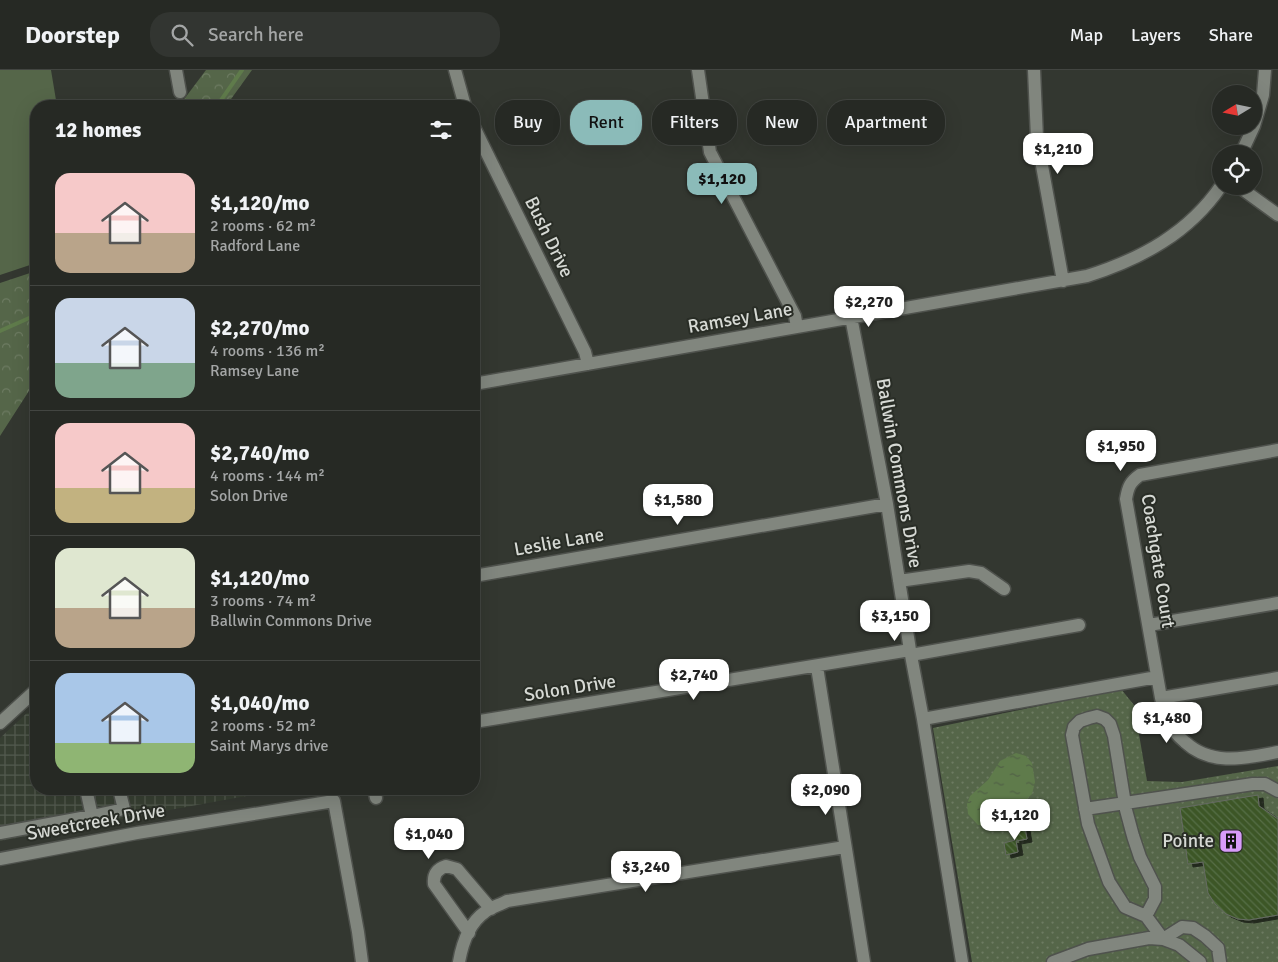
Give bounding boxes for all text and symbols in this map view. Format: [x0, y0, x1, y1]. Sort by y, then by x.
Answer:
search box [150, 12, 500, 57]
text: Doorstep [25, 20, 120, 50]
icon: search [168, 21, 196, 49]
text: Search here [208, 23, 304, 47]
text: Map [1070, 24, 1103, 46]
text: Layers [1131, 24, 1181, 46]
text: Share [1209, 24, 1253, 46]
north arrow [1212, 85, 1262, 135]
map controls [1212, 85, 1262, 195]
chip: Buy [495, 100, 560, 145]
chip: Rent [570, 100, 642, 145]
chip: Filters [652, 100, 737, 145]
chip: New [747, 100, 817, 145]
chip: Apartment [827, 100, 945, 145]
icon: filters [427, 116, 455, 144]
text: 12 homes [55, 117, 141, 143]
pin: $1,210 [1017, 132, 1099, 175]
text: $1,210 [1034, 139, 1082, 159]
button: locate [1212, 145, 1262, 195]
pin: $1,120 [681, 162, 763, 205]
text: $1,120 [698, 169, 746, 189]
text: $1,120/mo [210, 190, 309, 216]
icon: home [95, 193, 155, 253]
street label: Bush Drive [519, 193, 579, 281]
text: 2 rooms · 62 m² [210, 216, 316, 236]
text: Radford Lane [210, 236, 300, 256]
pin: $2,270 [828, 286, 910, 328]
text: $2,270 [845, 292, 893, 312]
street label: Ramsey Lane [686, 297, 794, 339]
text: $2,270/mo [210, 315, 309, 341]
icon: home [95, 318, 155, 378]
text: 4 rooms · 136 m² [210, 341, 325, 361]
text: Ramsey Lane [210, 361, 299, 381]
street label: Ballwin Commons Drive [870, 376, 928, 570]
pin: $1,950 [1080, 430, 1162, 472]
text: $1,950 [1097, 436, 1145, 456]
text: $2,740/mo [210, 440, 309, 466]
icon: home [95, 443, 155, 503]
text: 4 rooms · 144 m² [210, 466, 325, 486]
pin: $1,580 [637, 484, 719, 526]
text: Solon Drive [210, 486, 288, 506]
text: $1,580 [654, 490, 702, 510]
street label: Coachgate Court [1136, 492, 1180, 630]
street label: Leslie Lane [512, 522, 606, 562]
text: $1,120/mo [210, 565, 309, 591]
icon: home [95, 568, 155, 628]
text: 3 rooms · 74 m² [210, 591, 316, 611]
pin: $3,150 [854, 600, 936, 642]
text: $3,150 [871, 606, 919, 626]
text: Ballwin Commons Drive [210, 611, 372, 631]
pin: $2,740 [653, 658, 735, 701]
text: $2,740 [670, 665, 718, 685]
street label: Solon Drive [522, 669, 618, 707]
text: $1,040/mo [210, 690, 309, 716]
icon: home [95, 693, 155, 753]
pin: $1,480 [1126, 702, 1208, 744]
text: $1,480 [1143, 708, 1191, 728]
text: 2 rooms · 52 m² [210, 716, 316, 736]
text: Saint Marys drive [210, 736, 328, 756]
pin: $2,090 [785, 774, 867, 816]
text: $2,090 [802, 780, 850, 800]
street label: Sweetcreek Drive [25, 798, 167, 846]
pin: $1,120 [974, 798, 1056, 841]
text: $1,120 [991, 805, 1039, 825]
pin: $1,040 [388, 818, 470, 860]
text: $1,040 [405, 824, 453, 844]
building icon: Pointe [1218, 828, 1244, 854]
place label: Pointe [1162, 829, 1214, 853]
pin: $3,240 [605, 850, 687, 893]
text: $3,240 [622, 857, 670, 877]

